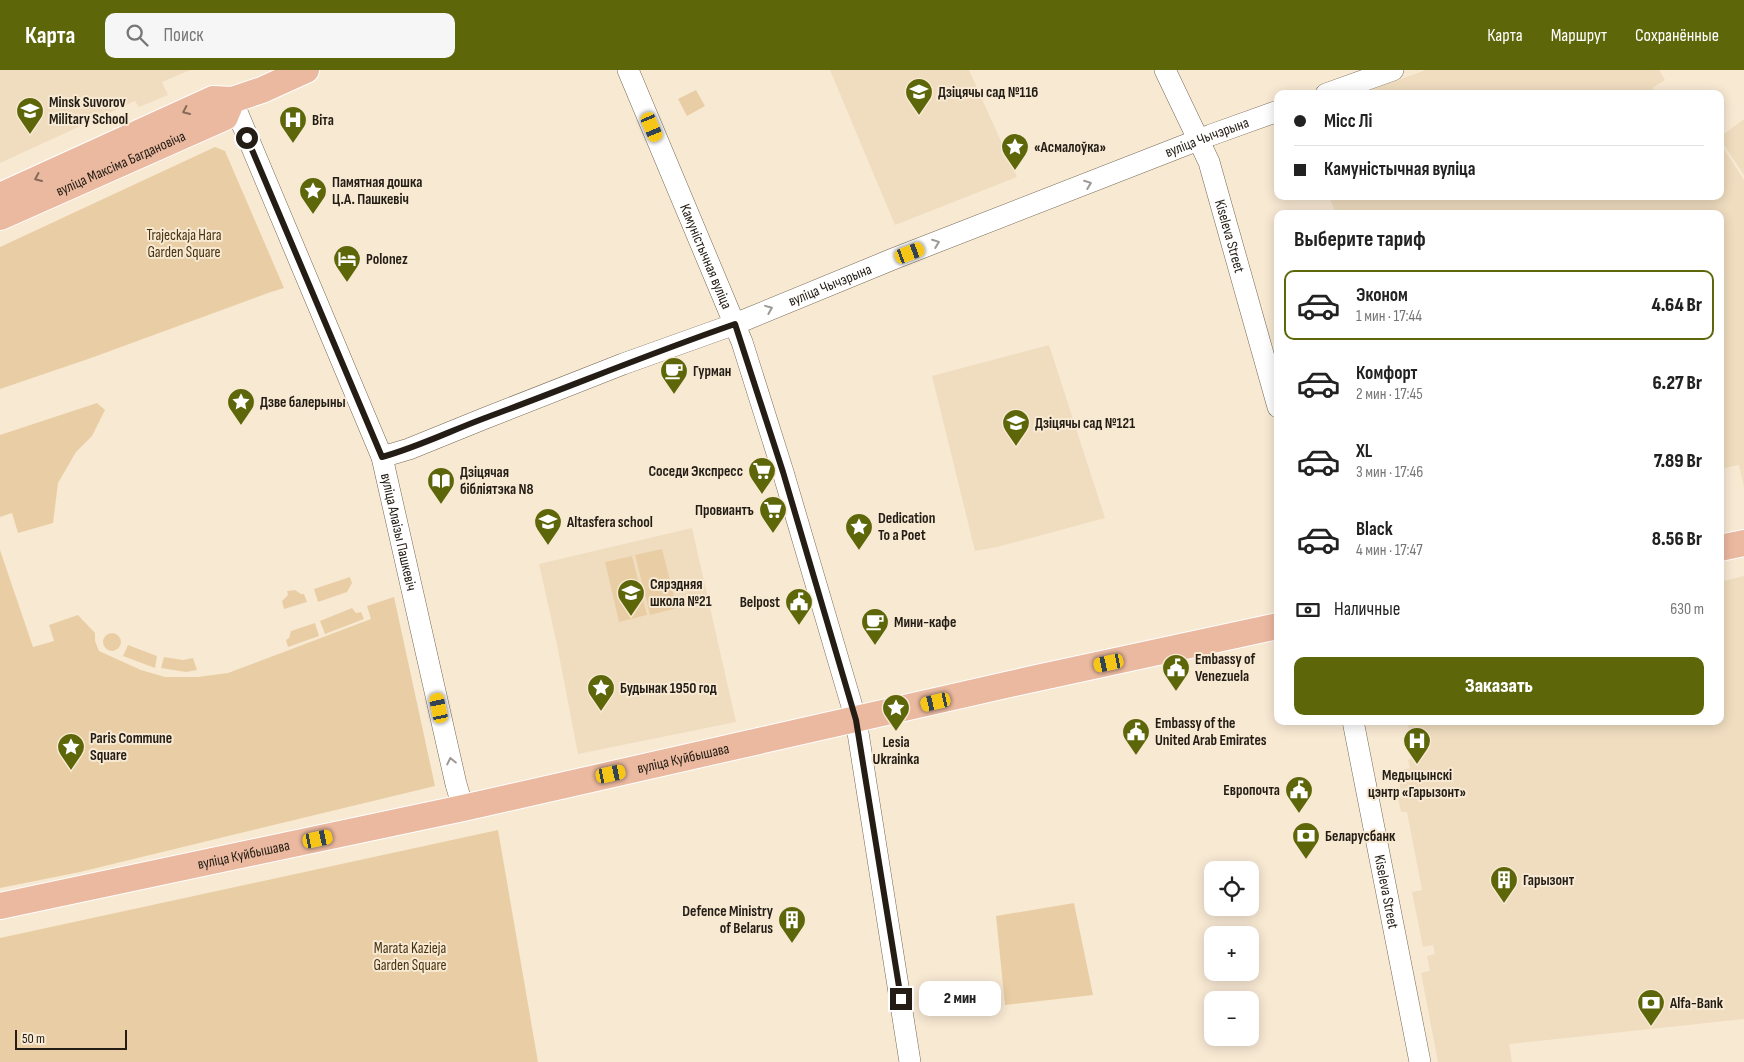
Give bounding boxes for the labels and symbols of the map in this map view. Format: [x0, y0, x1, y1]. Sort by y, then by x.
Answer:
school or university icon: Дзіцячы сад №116 [904, 77, 934, 116]
place label: Дзіцячы сад №116 [938, 83, 1038, 102]
place label: Minsk Suvorov Military School [49, 93, 128, 129]
school or university icon: Minsk Suvorov Military School [15, 96, 45, 135]
one-way arrow [182, 105, 191, 116]
hospital icon: Віта [278, 105, 308, 144]
car [639, 110, 664, 144]
place label: Віта [312, 111, 334, 130]
street label: вуліца Чычэрына [1162, 113, 1252, 162]
street label: вуліца Максіма Багдановіча [53, 126, 189, 200]
route start [236, 127, 258, 149]
place icon: «Асмалоўка» [1000, 132, 1030, 171]
place label: «Асмалоўка» [1034, 138, 1106, 157]
one-way arrow [34, 172, 43, 183]
place label: Памятная дошка Ц.А. Пашкевіч [332, 173, 422, 209]
place icon: Памятная дошка Ц.А. Пашкевіч [298, 176, 328, 215]
one-way arrow [1083, 180, 1092, 190]
street label: Kiseleva Street [1211, 197, 1249, 275]
street label: Камуністычная вуліца [676, 201, 737, 312]
park label: Trajeckaja Hara Garden Square [146, 226, 222, 262]
one-way arrow [931, 239, 940, 249]
car [893, 241, 926, 265]
hotel icon: Polonez [332, 244, 362, 283]
place label: Polonez [366, 250, 408, 269]
street label: вуліца Чычэрына [785, 259, 875, 311]
one-way arrow [764, 305, 773, 315]
cafe icon: Гурман [659, 356, 689, 395]
place label: Гурман [693, 362, 731, 381]
place icon: Дзве балерыны [226, 387, 256, 426]
place label: Дзве балерыны [260, 393, 346, 412]
school or university icon: Дзіцячы сад №121 [1001, 408, 1031, 447]
place label: Дзіцячы сад №121 [1035, 414, 1135, 433]
supermarket icon: Соседи Экспресс [747, 456, 777, 495]
place label: Соседи Экспресс [648, 462, 743, 481]
place label: Дзіцячая бібліятэка N8 [460, 463, 534, 499]
library icon: Дзіцячая бібліятэка N8 [426, 466, 456, 505]
street label: вуліца Алаізы Пашкевіч [376, 471, 421, 593]
supermarket icon: Провиантъ [758, 495, 788, 534]
place label: Провиантъ [695, 501, 754, 520]
school or university icon: Altasfera school [533, 507, 563, 546]
place label: Dedication To a Poet [878, 509, 935, 545]
place icon: Dedication To a Poet [844, 512, 874, 551]
place label: Altasfera school [566, 513, 653, 532]
place label: Сярэдняя школа №21 [650, 575, 712, 611]
school or university icon: Сярэдняя школа №21 [616, 578, 646, 617]
public building icon: Belpost [784, 587, 814, 626]
place label: Belpost [740, 593, 780, 612]
cafe icon: Мини-кафе [860, 607, 890, 646]
place label: Мини-кафе [894, 613, 956, 632]
place label: Embassy of Venezuela [1195, 650, 1255, 686]
car [1092, 653, 1125, 673]
public building icon: Embassy of Venezuela [1161, 653, 1191, 692]
place icon: Будынак 1950 год [586, 673, 616, 712]
place label: Будынак 1950 год [620, 679, 717, 698]
car [919, 691, 952, 713]
car [428, 692, 449, 724]
place icon: Lesia Ukrainka [881, 693, 911, 732]
place label: Embassy of the United Arab Emirates [1155, 714, 1267, 750]
public building icon: Embassy of the United Arab Emirates [1121, 717, 1151, 756]
hospital icon: Медыцынскі цэнтр «Гарызонт» [1402, 726, 1432, 765]
place label: Paris Commune Square [90, 729, 172, 765]
place icon: Paris Commune Square [56, 732, 86, 771]
place label: Lesia Ukrainka [873, 733, 919, 769]
street label: вуліца Куйбышава [635, 738, 731, 778]
one-way arrow [446, 756, 456, 765]
car [594, 764, 627, 784]
place label: Медыцынскі цэнтр «Гарызонт» [1368, 766, 1467, 802]
public building icon: Европочта [1284, 775, 1314, 814]
place label: Европочта [1223, 781, 1280, 800]
bank icon: Беларусбанк [1291, 821, 1321, 860]
place label: Беларусбанк [1325, 827, 1396, 846]
car [301, 829, 334, 849]
street label: вуліца Куйбышава [196, 835, 292, 873]
street label: Kiseleva Street [1370, 853, 1403, 931]
building icon: Гарызонт [1489, 865, 1519, 904]
place label: Гарызонт [1523, 871, 1575, 890]
place label: Defence Ministry of Belarus [682, 902, 774, 938]
building icon: Defence Ministry of Belarus [777, 905, 807, 944]
park label: Marata Kazieja Garden Square [373, 939, 447, 975]
callout: 2 мин [918, 982, 1001, 1016]
route end [890, 988, 912, 1010]
bank icon: Alfa-Bank [1636, 988, 1666, 1027]
place label: Alfa-Bank [1669, 994, 1724, 1013]
scale bar [15, 1027, 128, 1050]

